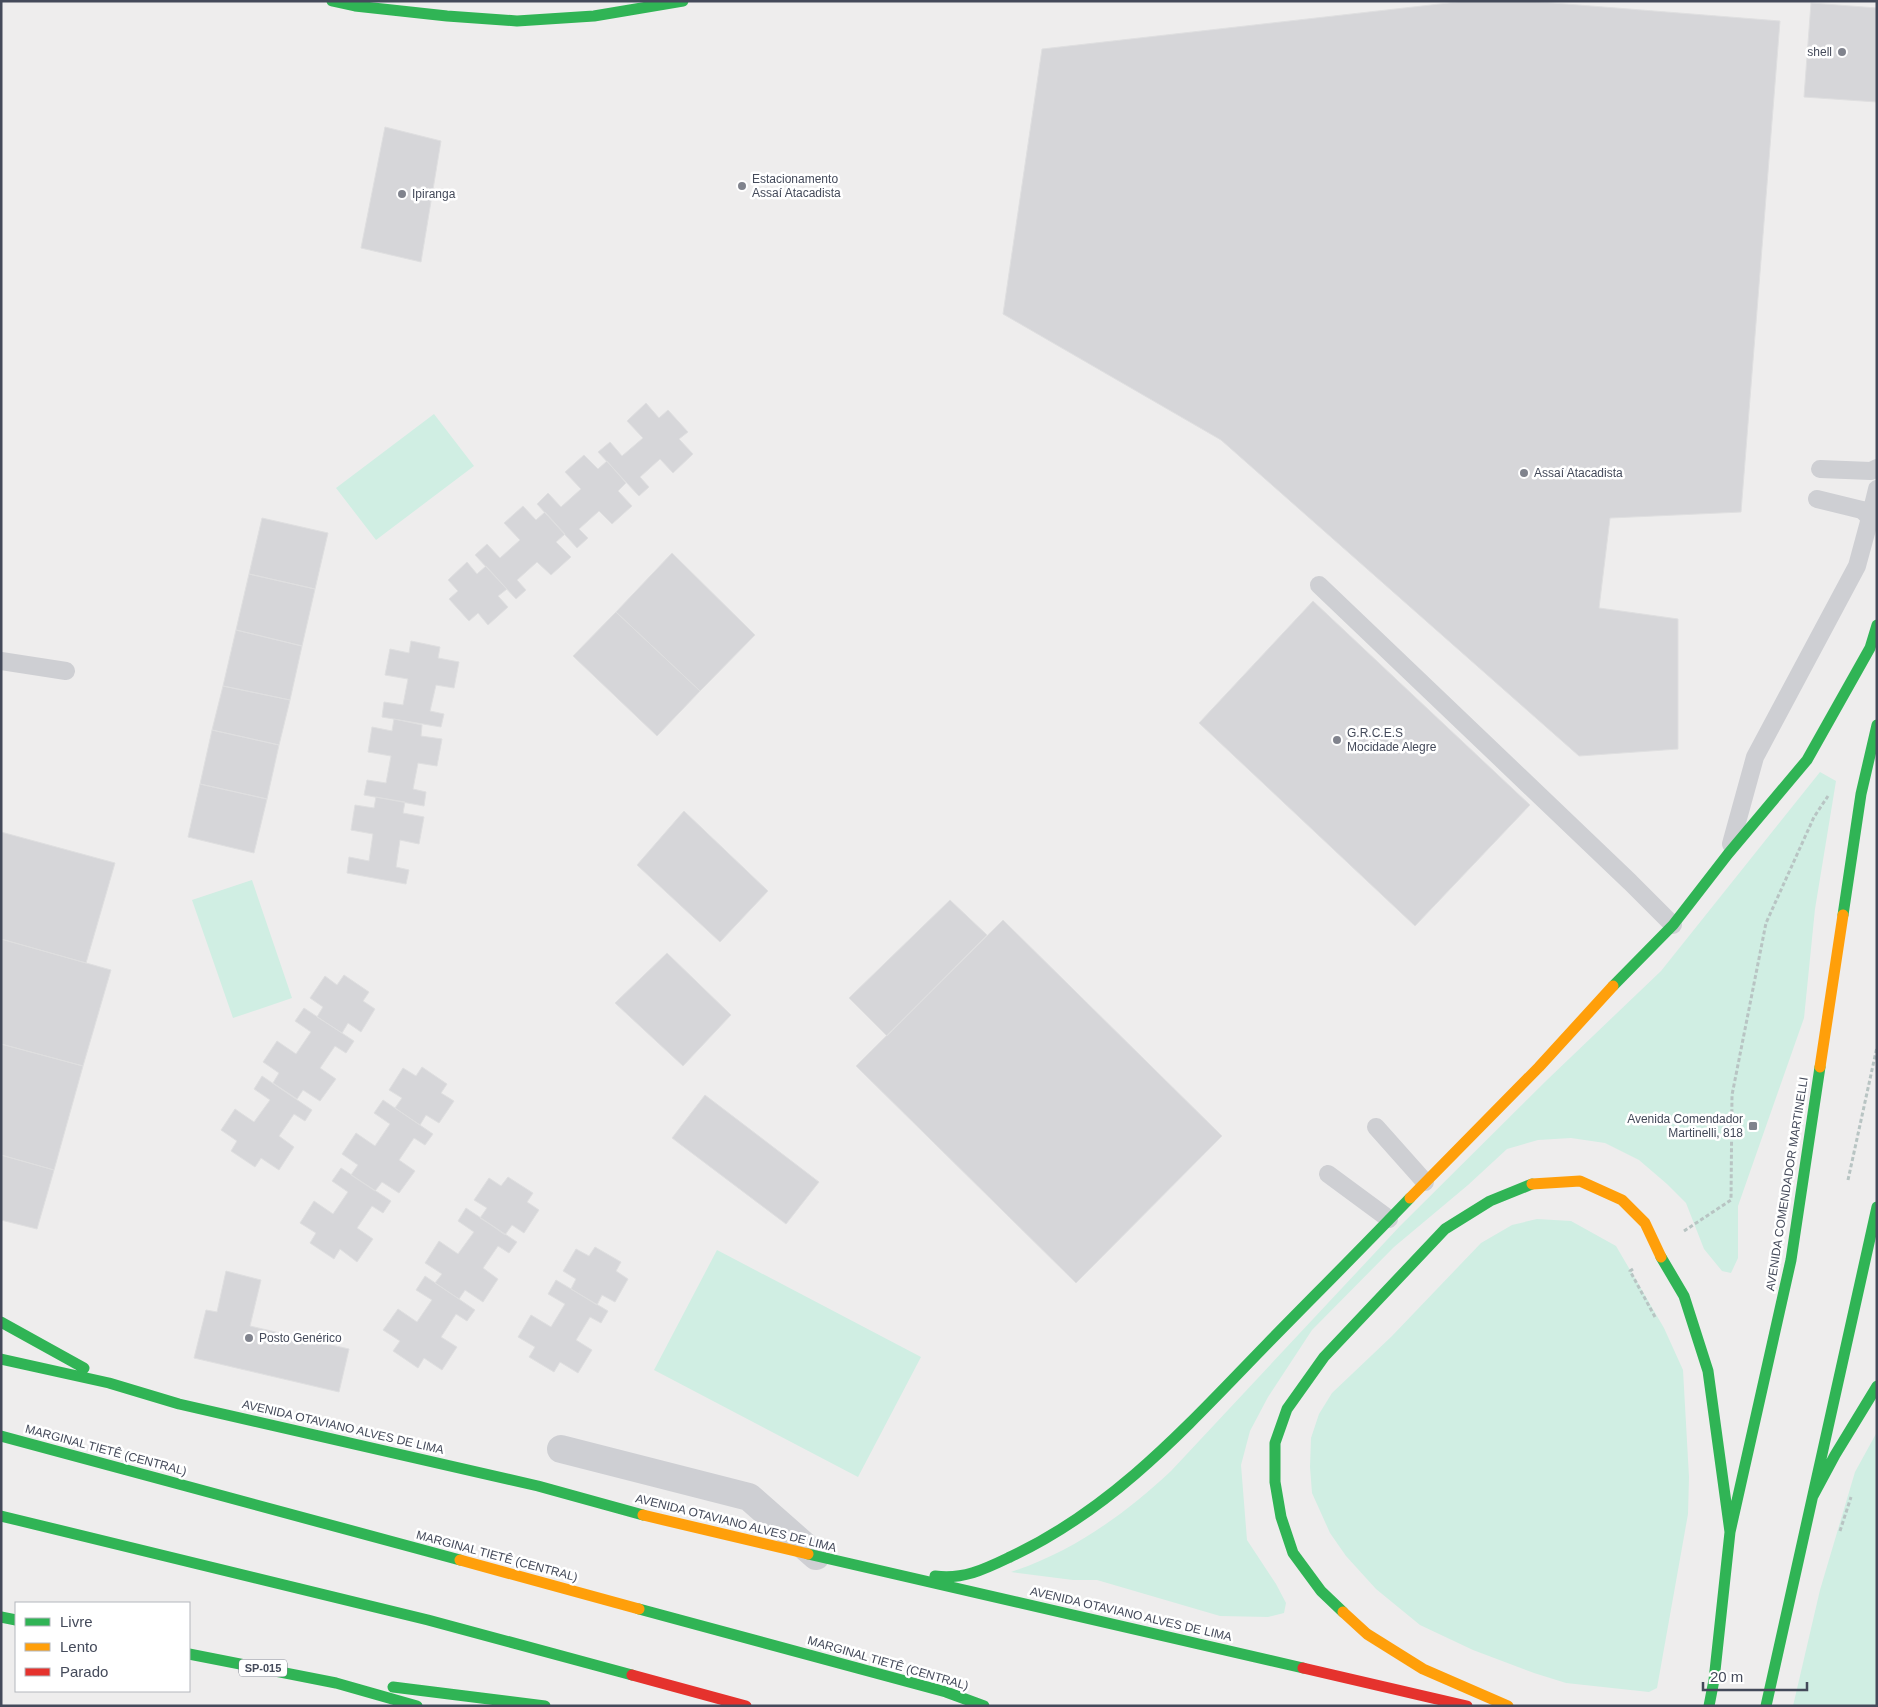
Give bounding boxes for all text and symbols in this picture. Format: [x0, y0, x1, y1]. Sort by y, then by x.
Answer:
place label: shell [1807, 45, 1832, 59]
marker: shell [1836, 46, 1848, 58]
place label: Estacionamento Assaí Atacadista [752, 172, 841, 200]
marker: Estacionamento Assaí Atacadista [736, 180, 748, 192]
place label: Ipiranga [412, 187, 456, 201]
marker: Ipiranga [396, 188, 408, 200]
place label: Assaí Atacadista [1534, 466, 1623, 480]
marker: Assaí Atacadista [1518, 467, 1530, 479]
place label: G.R.C.E.S Mocidade Alegre [1347, 726, 1437, 754]
marker: G.R.C.E.S Mocidade Alegre [1331, 734, 1343, 746]
street label: AVENIDA COMENDADOR MARTINELLI [1763, 1076, 1811, 1292]
place label: Avenida Comendador Martinelli, 818 [1627, 1112, 1743, 1140]
marker: Avenida Comendador Martinelli, 818 [1747, 1120, 1759, 1132]
place label: Posto Genérico [259, 1331, 342, 1345]
marker: Posto Genérico [243, 1332, 255, 1344]
street label: AVENIDA OTAVIANO ALVES DE LIMA [241, 1397, 445, 1457]
street label: MARGINAL TIETÊ (CENTRAL) [24, 1421, 189, 1478]
street label: AVENIDA OTAVIANO ALVES DE LIMA [634, 1491, 838, 1555]
street label: MARGINAL TIETÊ (CENTRAL) [415, 1527, 580, 1584]
street label: AVENIDA OTAVIANO ALVES DE LIMA [1029, 1584, 1233, 1644]
legend [15, 1602, 190, 1692]
text: Livre [60, 1613, 93, 1630]
street label: MARGINAL TIETÊ (CENTRAL) [806, 1632, 970, 1693]
text: Lento [60, 1638, 98, 1655]
road number: SP-015 [239, 1660, 287, 1676]
scale bar [1703, 1660, 1807, 1692]
text: Parado [60, 1663, 108, 1680]
text: 20 m [1710, 1668, 1743, 1685]

